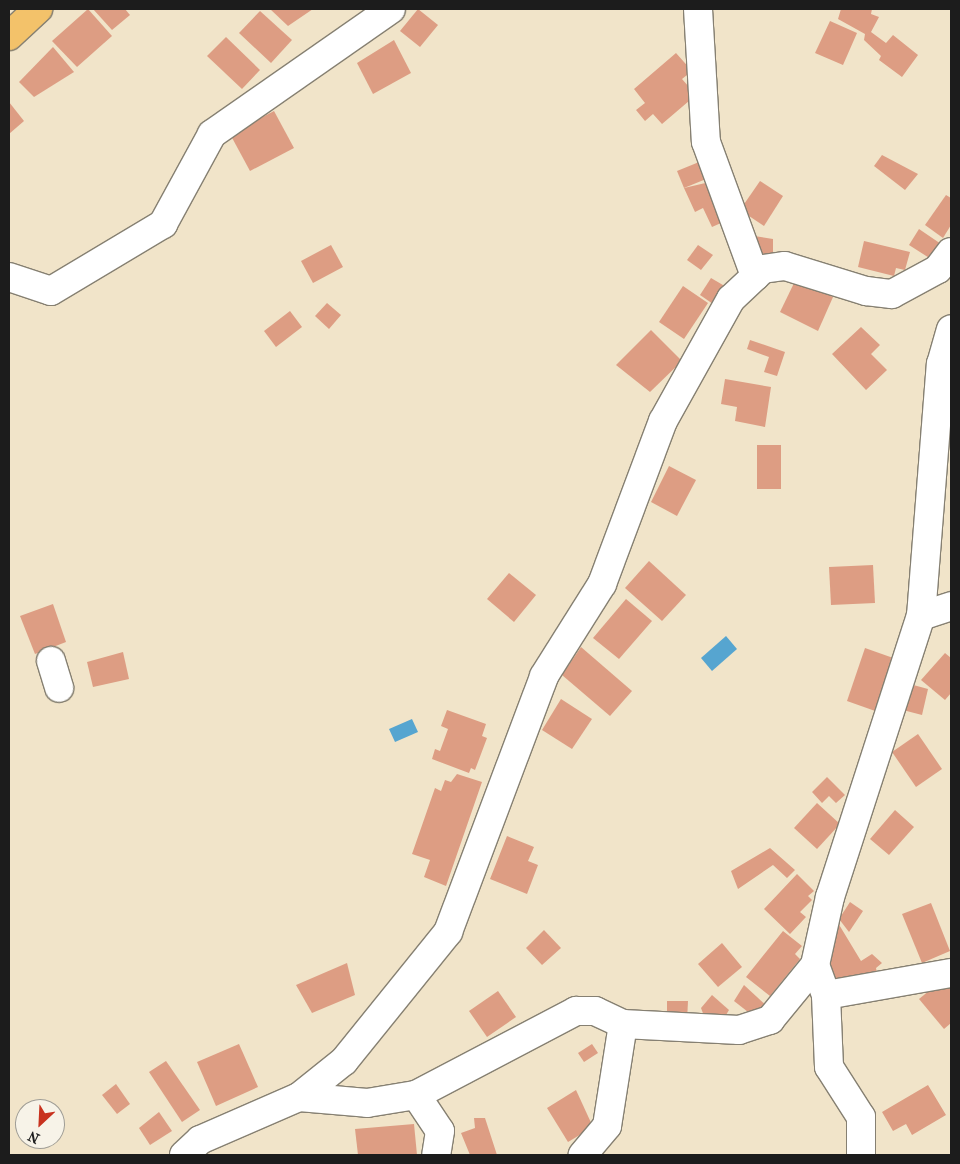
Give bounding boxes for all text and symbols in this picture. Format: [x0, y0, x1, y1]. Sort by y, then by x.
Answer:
north arrow [15, 1099, 65, 1149]
text: N [25, 1127, 42, 1147]

